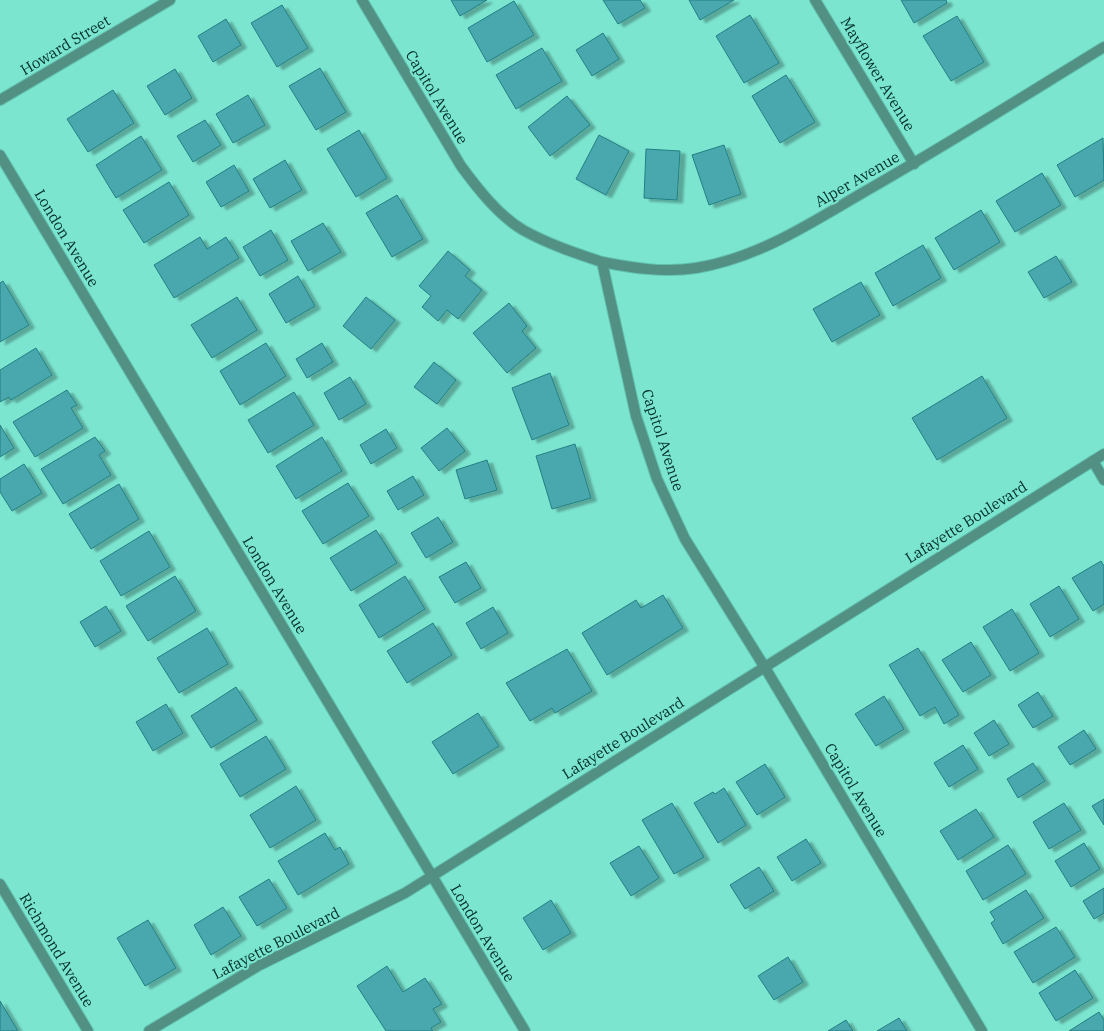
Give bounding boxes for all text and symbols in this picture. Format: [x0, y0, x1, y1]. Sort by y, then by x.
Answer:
street label: Howard Street [17, 11, 113, 79]
street label: Mayflower Avenue [837, 14, 919, 134]
street label: Capitol Avenue [402, 47, 472, 147]
street label: Alper Avenue [811, 147, 903, 211]
street label: London Avenue [30, 186, 104, 290]
street label: Capitol Avenue [638, 387, 688, 493]
street label: Lafayette Boulevard [902, 477, 1030, 567]
street label: London Avenue [238, 533, 312, 637]
street label: Lafayette Boulevard [559, 693, 687, 783]
street label: Capitol Avenue [821, 740, 891, 840]
street label: London Avenue [446, 881, 520, 985]
street label: Richmond Avenue [15, 890, 99, 1010]
street label: Lafayette Boulevard [209, 903, 343, 983]

